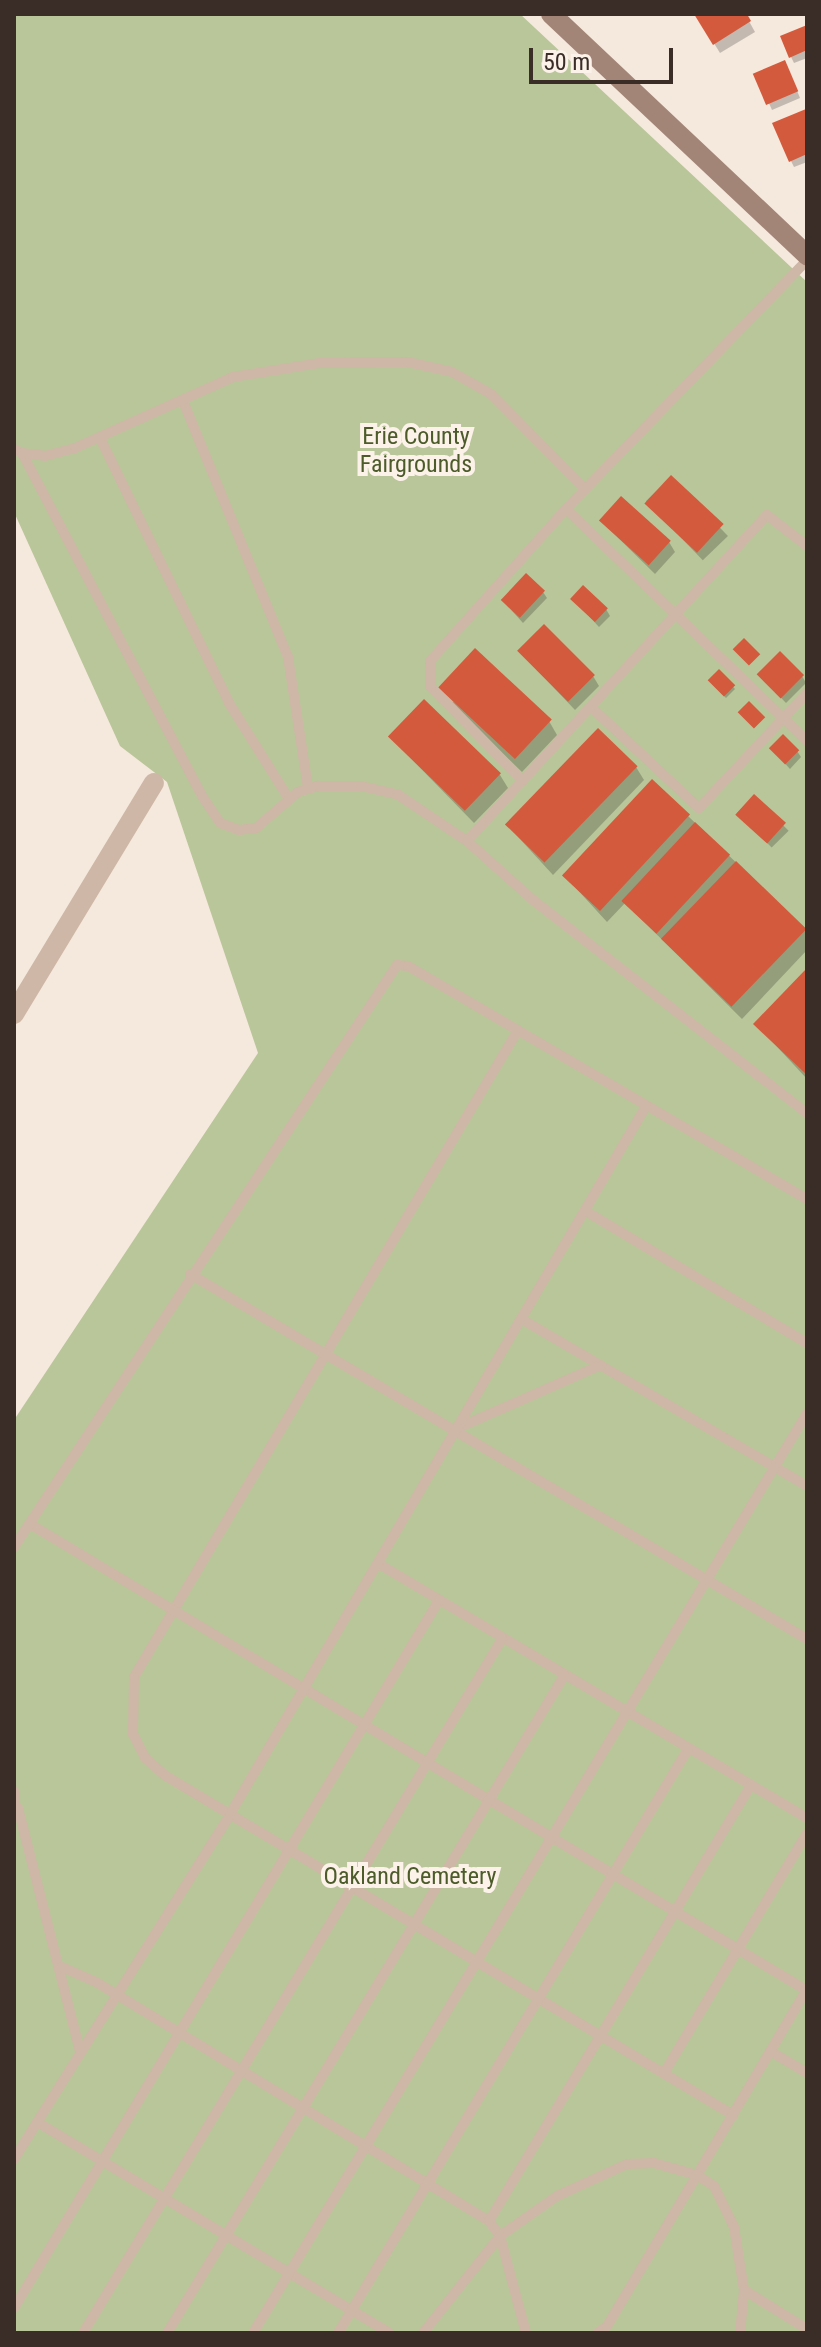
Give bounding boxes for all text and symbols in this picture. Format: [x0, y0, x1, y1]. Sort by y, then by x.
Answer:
scale bar [533, 32, 677, 82]
text: 50 m [543, 48, 590, 76]
park label: Erie County Fairgrounds [360, 423, 472, 479]
park label: Oakland Cemetery [324, 1863, 496, 1891]

